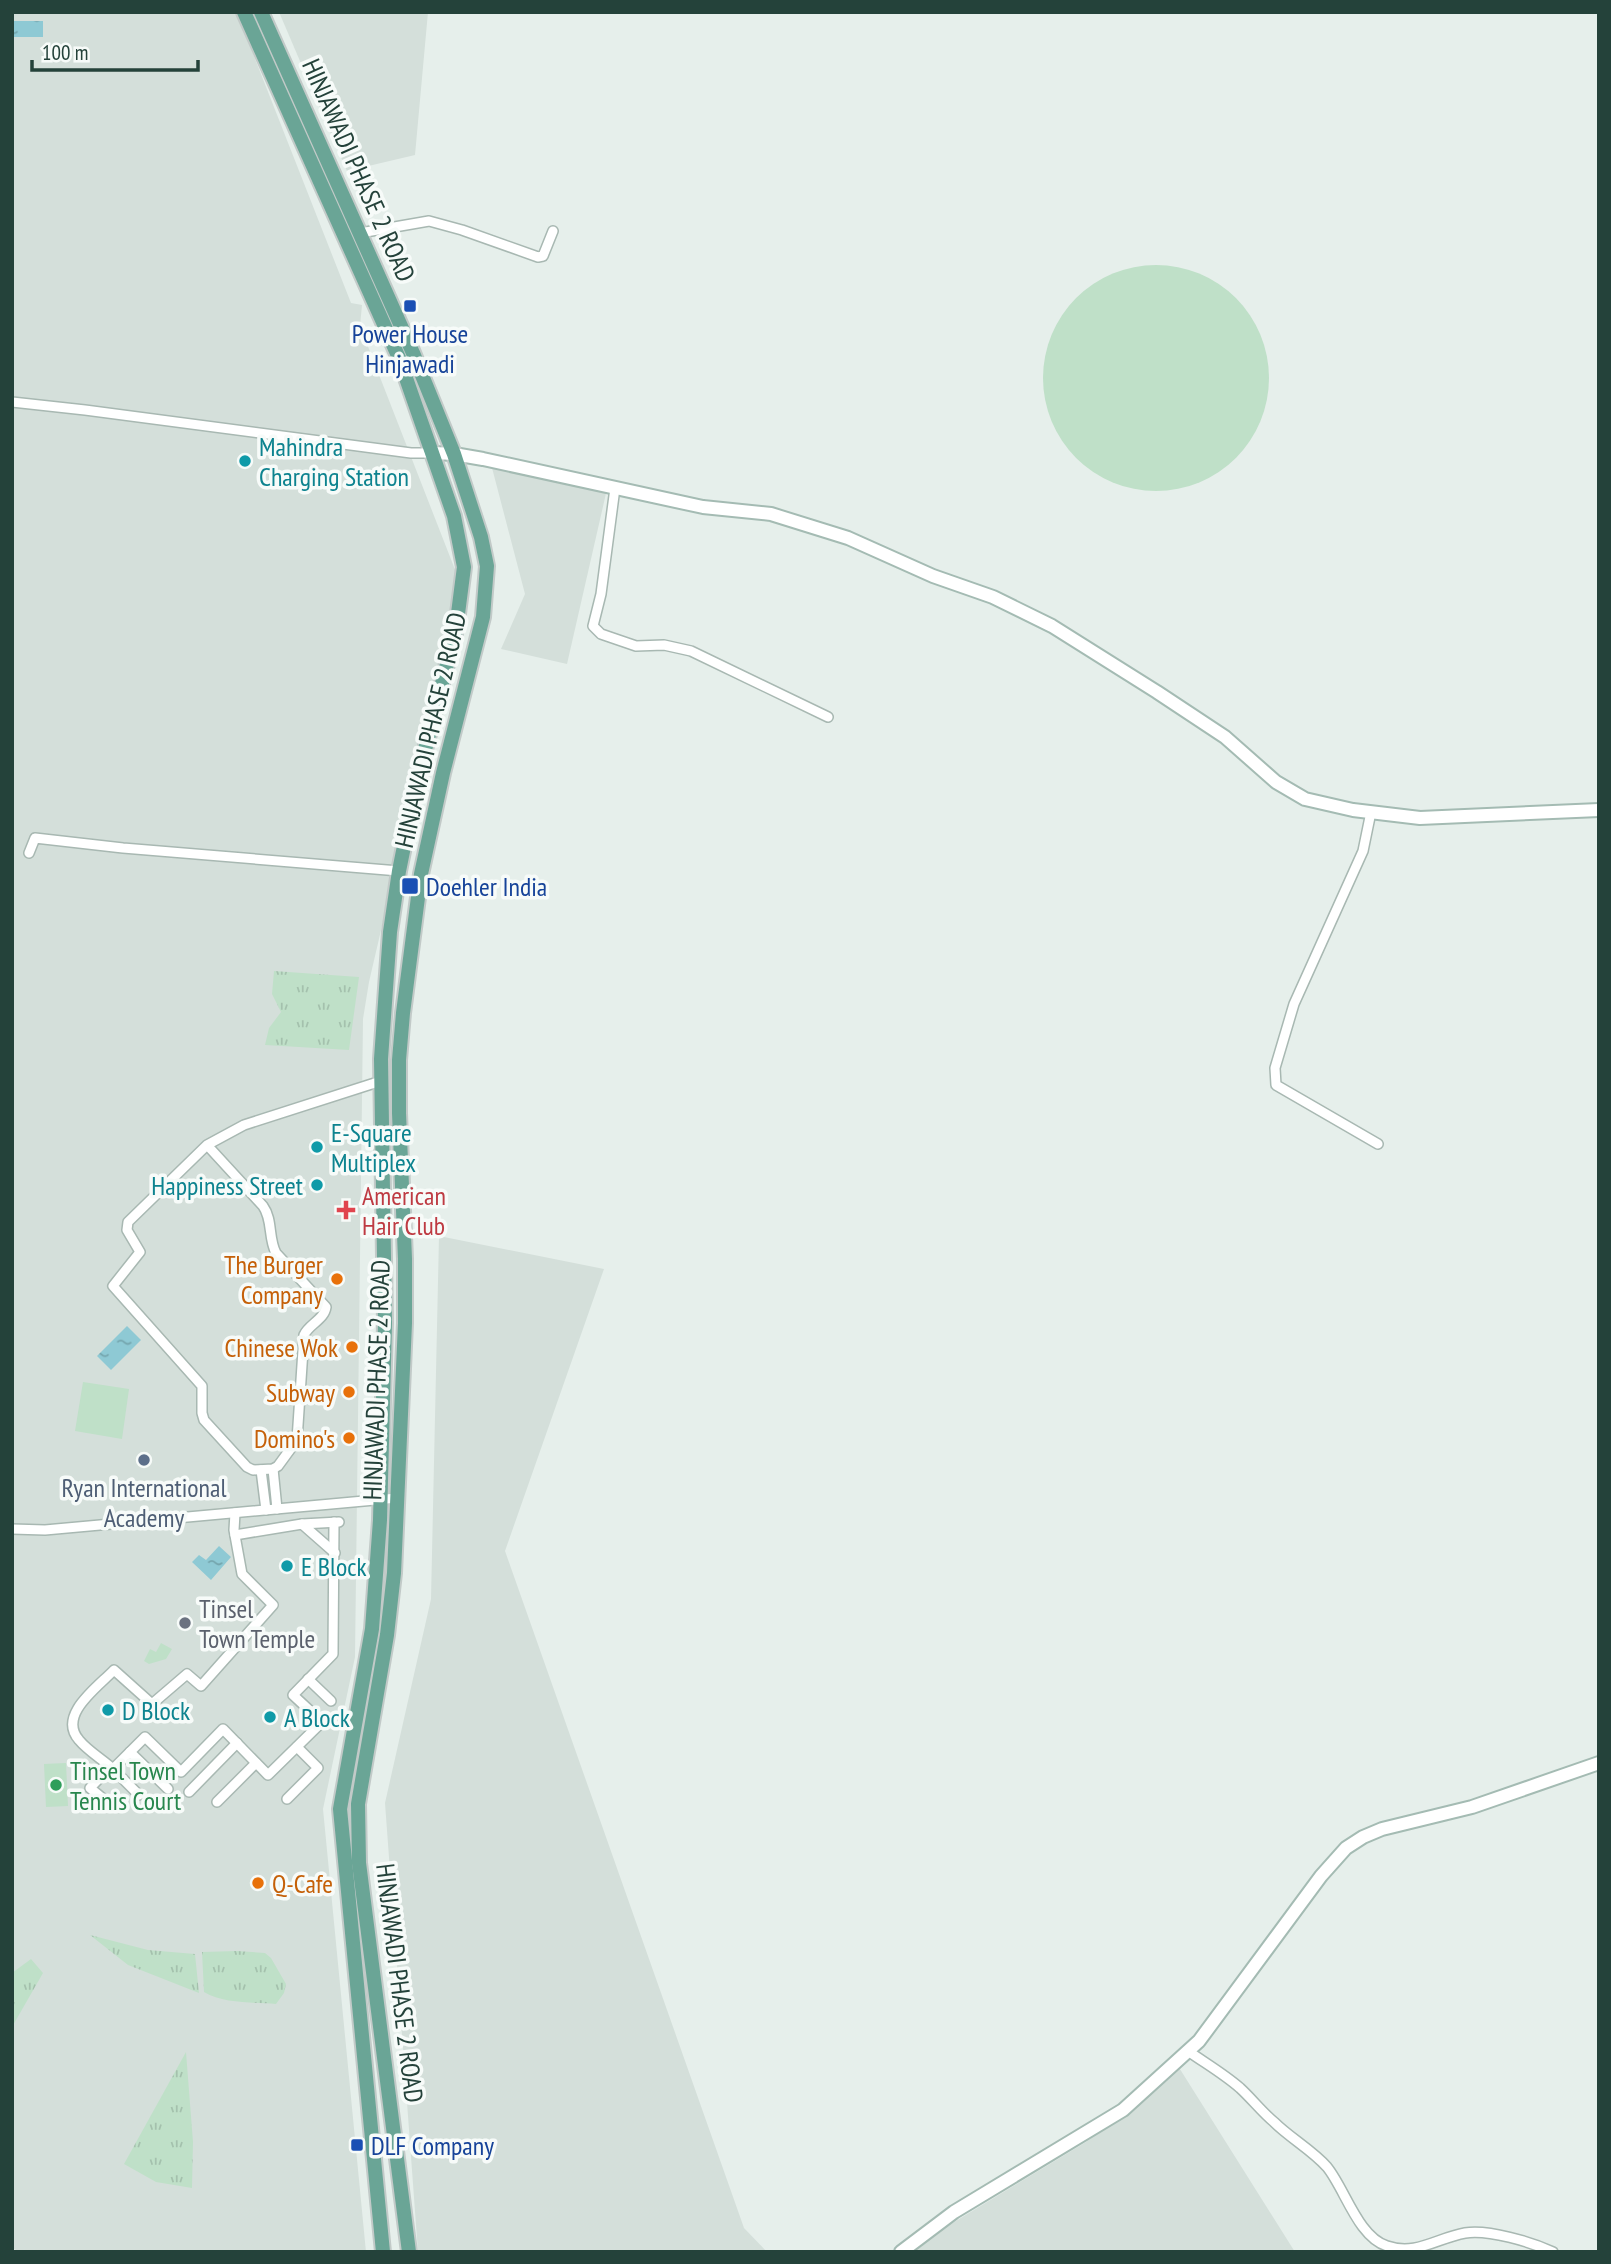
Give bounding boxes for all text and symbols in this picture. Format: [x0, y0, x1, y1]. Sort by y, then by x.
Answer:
scale bar [32, 28, 198, 72]
text: 100 m [42, 39, 88, 66]
street label: HINJAWADI PHASE 2 ROAD [295, 53, 423, 287]
marker: Power House Hinjawadi [402, 298, 418, 314]
place label: Power House Hinjawadi [352, 317, 468, 380]
place label: Mahindra Charging Station [259, 430, 409, 493]
marker: Mahindra Charging Station [237, 453, 253, 469]
street label: HINJAWADI PHASE 2 ROAD [387, 609, 473, 851]
place label: Doehler India [426, 870, 547, 903]
marker: Doehler India [400, 876, 420, 896]
place label: E-Square Multiplex [331, 1116, 416, 1179]
marker: E-Square Multiplex [309, 1139, 325, 1155]
place label: Happiness Street [151, 1169, 303, 1202]
marker: Happiness Street [309, 1177, 325, 1193]
place label: American Hair Club [362, 1179, 446, 1242]
marker: American Hair Club [336, 1200, 356, 1220]
place label: The Burger Company [224, 1248, 323, 1311]
street label: HINJAWADI PHASE 2 ROAD [355, 1259, 397, 1501]
marker: The Burger Company [329, 1271, 345, 1287]
place label: Chinese Wok [224, 1331, 338, 1364]
marker: Chinese Wok [344, 1339, 360, 1355]
place label: Subway [266, 1376, 335, 1409]
marker: Subway [341, 1384, 357, 1400]
place label: Domino's [254, 1422, 335, 1455]
marker: Domino's [341, 1430, 357, 1446]
marker: Ryan International Academy [136, 1452, 152, 1468]
place label: Ryan International Academy [62, 1471, 226, 1534]
place label: E Block [301, 1550, 367, 1583]
marker: E Block [279, 1558, 295, 1574]
place label: Tinsel Town Temple [199, 1592, 315, 1655]
marker: Tinsel Town Temple [177, 1615, 193, 1631]
place label: D Block [122, 1694, 190, 1727]
place label: A Block [284, 1701, 350, 1734]
marker: D Block [100, 1702, 116, 1718]
marker: A Block [262, 1709, 278, 1725]
place label: Tinsel Town Tennis Court [70, 1754, 181, 1817]
marker: Tinsel Town Tennis Court [48, 1777, 64, 1793]
street label: HINJAWADI PHASE 2 ROAD [369, 1862, 431, 2104]
place label: Q-Cafe [272, 1867, 333, 1900]
marker: Q-Cafe [250, 1875, 266, 1891]
place label: DLF Company [371, 2129, 494, 2162]
marker: DLF Company [349, 2137, 365, 2153]

